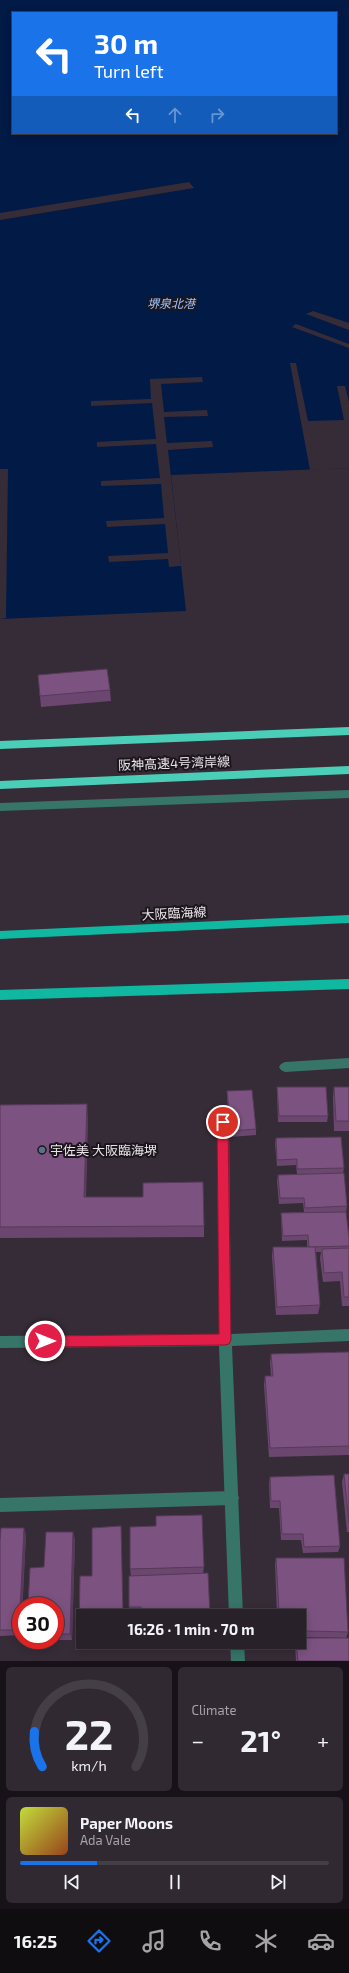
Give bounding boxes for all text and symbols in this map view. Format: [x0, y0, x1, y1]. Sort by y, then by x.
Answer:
text: 30 m [94, 26, 158, 60]
icon: left [28, 28, 80, 80]
text: Turn left [94, 60, 164, 82]
icon: left [122, 104, 144, 126]
icon: ahead [164, 104, 186, 126]
icon: right [206, 104, 228, 126]
water label: 堺泉北港 [147, 296, 197, 310]
street label: 阪神高速4号湾岸線 [118, 753, 230, 773]
street label: 大阪臨海線 [141, 903, 207, 923]
pin [206, 1105, 240, 1139]
icon: arrive [212, 1111, 234, 1133]
place label: 宇佐美 大阪臨海堺 [50, 1142, 157, 1158]
marker: 宇佐美 大阪臨海堺 [37, 1145, 47, 1155]
position arrow [24, 1320, 66, 1362]
speed limit sign: 30 [12, 1597, 64, 1649]
text: 16:26 · 1 min · 70 m [127, 1620, 255, 1638]
text: Climate [192, 1702, 236, 1718]
text: 22 [65, 1708, 113, 1758]
text: 21° [240, 1722, 281, 1758]
text: − [192, 1727, 204, 1753]
text: + [317, 1727, 329, 1753]
text: km/h [71, 1757, 106, 1774]
text: Paper Moons [80, 1814, 173, 1832]
text: Ada Vale [80, 1832, 131, 1848]
icon: previous [61, 1871, 83, 1893]
icon: pause [164, 1871, 186, 1893]
icon: next [267, 1871, 289, 1893]
icon: directions [85, 1927, 113, 1955]
icon: music [140, 1927, 168, 1955]
icon: phone [196, 1927, 224, 1955]
icon: climate [252, 1927, 280, 1955]
icon: car [307, 1927, 335, 1955]
text: 16:25 [14, 1930, 57, 1952]

